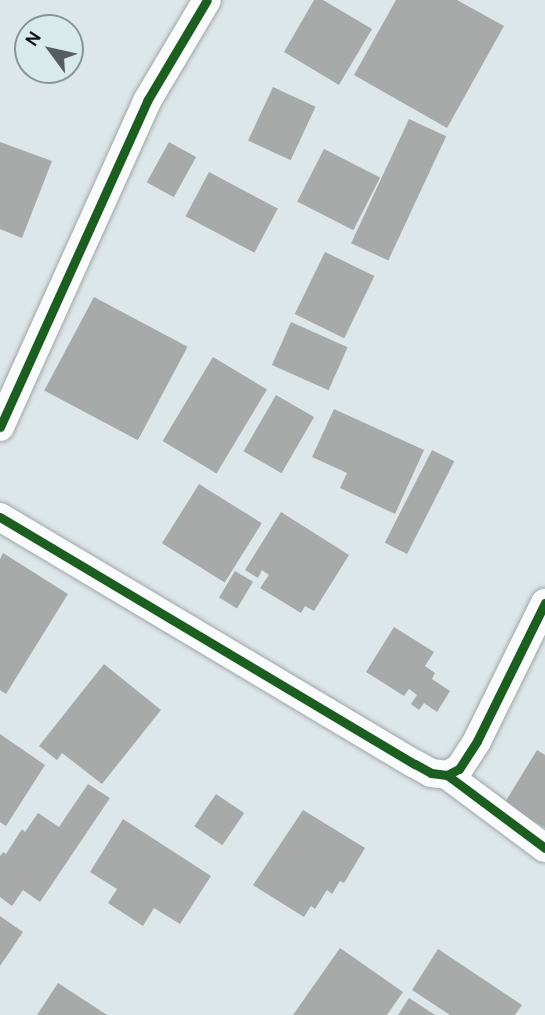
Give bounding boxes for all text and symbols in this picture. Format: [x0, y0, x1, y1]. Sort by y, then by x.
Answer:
north arrow [14, 14, 84, 84]
text: N [20, 27, 46, 50]

